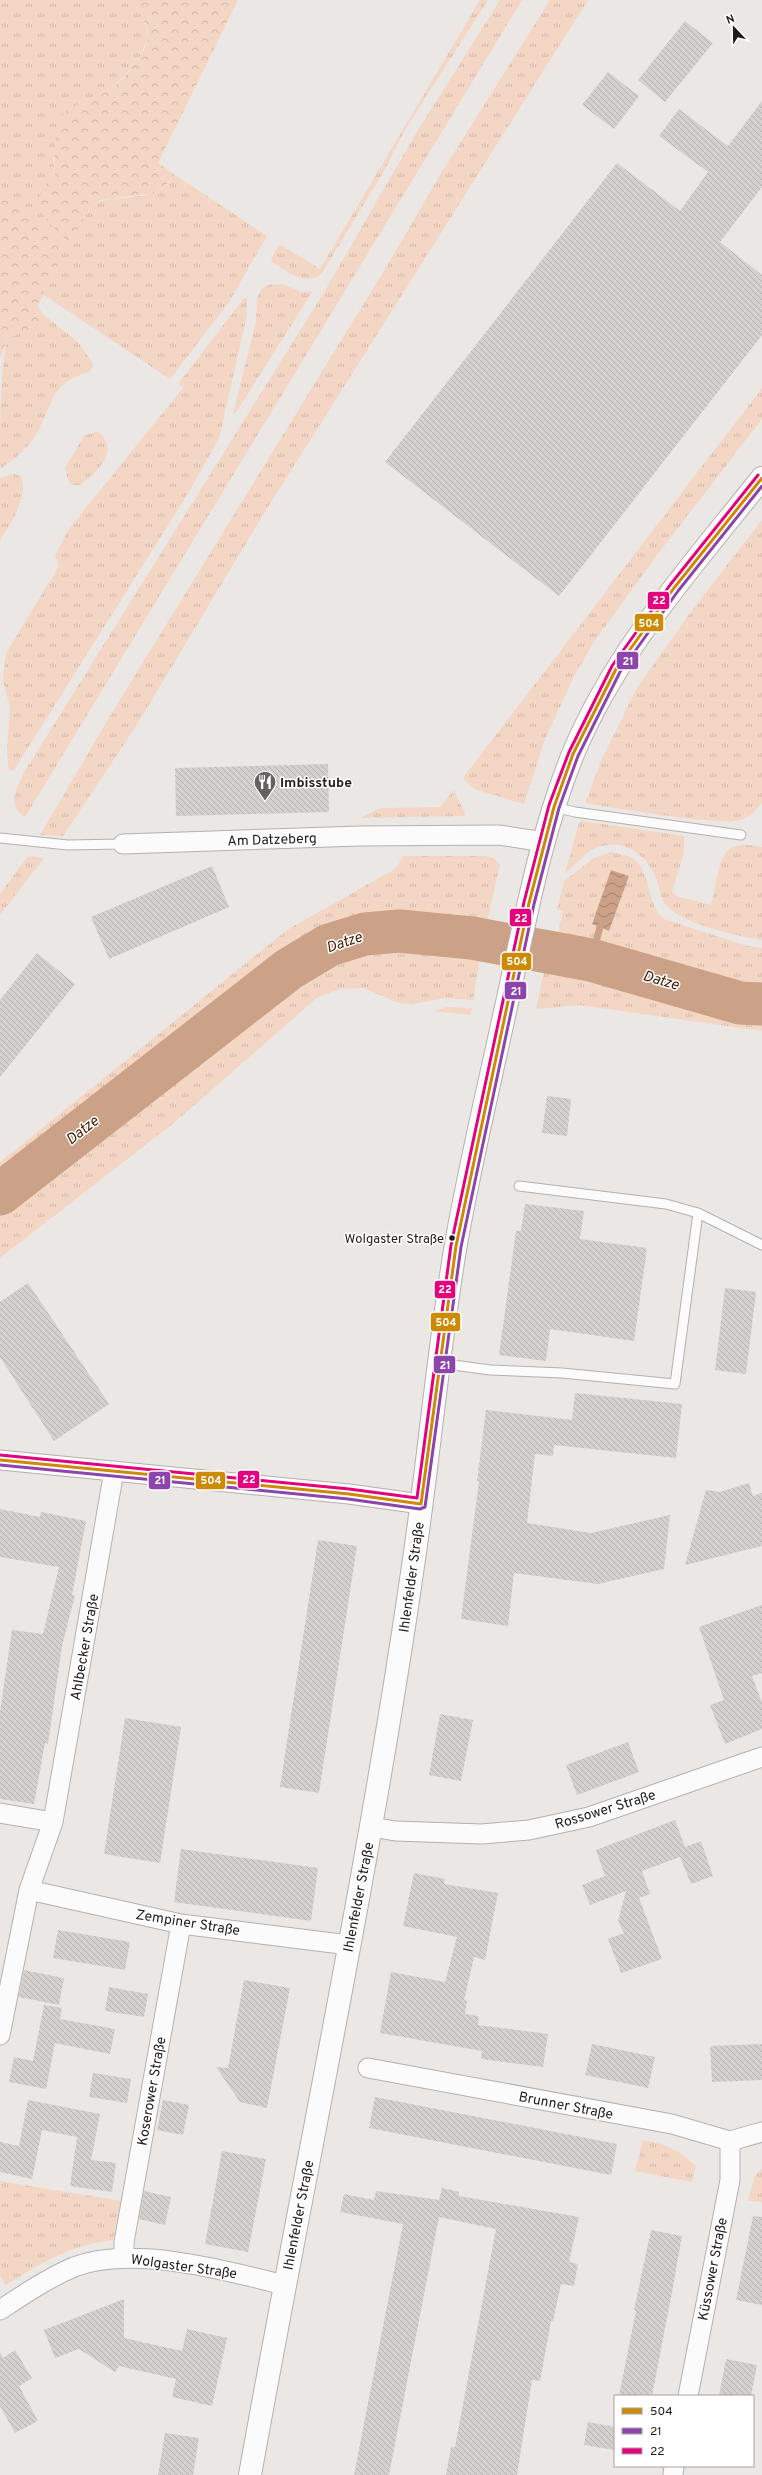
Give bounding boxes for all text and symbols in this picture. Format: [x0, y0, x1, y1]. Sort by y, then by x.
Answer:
north arrow [714, 8, 754, 48]
text: N [724, 12, 737, 28]
line badge: 22 [647, 591, 670, 610]
text: 22 [652, 594, 666, 608]
line badge: 504 [634, 613, 664, 632]
text: 504 [639, 617, 660, 631]
line badge: 21 [616, 651, 639, 670]
text: 21 [622, 655, 634, 669]
restaurant icon: Imbisstube [252, 769, 278, 802]
place label: Imbisstube [280, 775, 352, 792]
street label: Am Datzeberg [227, 830, 317, 851]
line badge: 22 [509, 908, 532, 927]
text: 22 [514, 912, 528, 926]
water label: Datze [324, 928, 365, 958]
line badge: 504 [501, 952, 532, 971]
text: 504 [507, 955, 528, 969]
water label: Datze [640, 967, 681, 996]
line badge: 21 [504, 981, 527, 1000]
text: 21 [510, 985, 522, 999]
water label: Datze [63, 1112, 103, 1150]
place label: Wolgaster Straße [345, 1232, 444, 1248]
marker: Wolgaster Straße [447, 1233, 457, 1243]
line badge: 22 [434, 1280, 456, 1299]
text: 22 [438, 1283, 452, 1297]
line badge: 504 [430, 1312, 461, 1332]
text: 504 [436, 1316, 457, 1330]
line badge: 21 [433, 1355, 456, 1374]
text: 21 [439, 1359, 451, 1373]
line badge: 22 [237, 1470, 260, 1489]
line badge: 21 [148, 1471, 171, 1490]
line badge: 504 [195, 1471, 226, 1490]
text: 22 [242, 1473, 256, 1487]
text: 21 [154, 1474, 166, 1488]
text: 504 [201, 1474, 222, 1488]
street label: Ihlenfelder Straße [396, 1521, 429, 1634]
street label: Ahlbecker Straße [68, 1593, 103, 1702]
street label: Rossower Straße [553, 1787, 658, 1834]
street label: Ihlenfelder Straße [340, 1841, 378, 1954]
street label: Zempiner Straße [134, 1907, 241, 1940]
street label: Koserower Straße [135, 2035, 170, 2147]
street label: Brunner Straße [517, 2089, 614, 2124]
street label: Ihlenfelder Straße [280, 2159, 318, 2272]
street label: Küssower Straße [695, 2216, 732, 2322]
street label: Wolgaster Straße [130, 2252, 238, 2283]
legend [614, 2395, 754, 2467]
text: 504 [650, 2404, 673, 2420]
text: 21 [650, 2424, 662, 2440]
text: 22 [650, 2444, 665, 2460]

